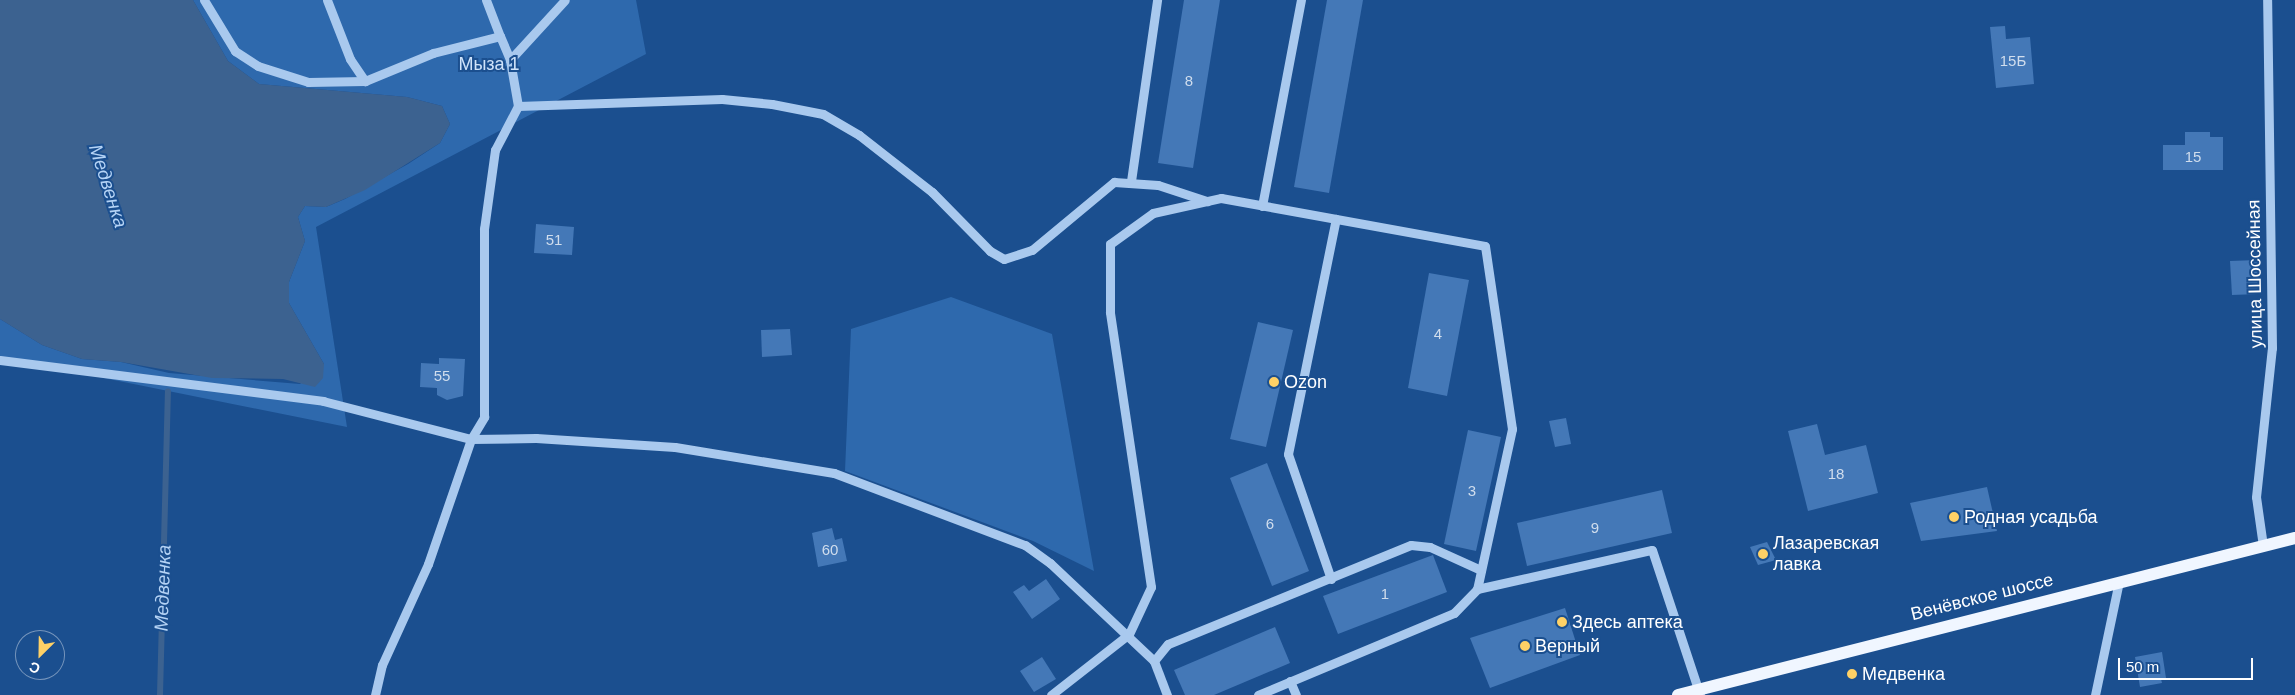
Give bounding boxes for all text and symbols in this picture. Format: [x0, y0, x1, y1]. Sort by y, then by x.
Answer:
house number: 15Б [2000, 52, 2026, 70]
park label: Мыза 1 [458, 53, 520, 75]
house number: 8 [1185, 72, 1193, 90]
water label: Медвенка [84, 141, 132, 231]
house number: 15 [2185, 148, 2201, 166]
street label: улица Шоссейная [2243, 199, 2267, 349]
house number: 51 [546, 231, 562, 249]
house number: 4 [1434, 325, 1442, 343]
house number: 55 [434, 367, 450, 385]
place label: Ozon [1284, 371, 1327, 393]
marker: Ozon [1268, 376, 1280, 388]
house number: 18 [1828, 465, 1844, 483]
house number: 3 [1468, 482, 1476, 500]
place label: Родная усадьба [1964, 506, 2098, 528]
marker: Родная усадьба [1948, 511, 1960, 523]
house number: 6 [1266, 515, 1274, 533]
house number: 9 [1591, 519, 1599, 537]
place label: Лазаревская лавка [1773, 533, 1879, 576]
house number: 60 [822, 541, 838, 559]
water label: Медвенка [150, 544, 176, 632]
marker: Лазаревская лавка [1757, 548, 1769, 560]
street label: Венёвское шоссе [1909, 569, 2055, 625]
house number: 1 [1381, 585, 1389, 603]
place label: Здесь аптека [1572, 611, 1683, 633]
marker: Здесь аптека [1556, 616, 1568, 628]
north arrow [15, 630, 65, 680]
place label: Верный [1535, 635, 1600, 657]
marker: Верный [1519, 640, 1531, 652]
scale bar [2120, 648, 2255, 680]
text: 50 m [2126, 658, 2159, 675]
text: С [27, 659, 42, 677]
place label: Медвенка [1862, 663, 1945, 685]
marker: Медвенка [1846, 668, 1858, 680]

